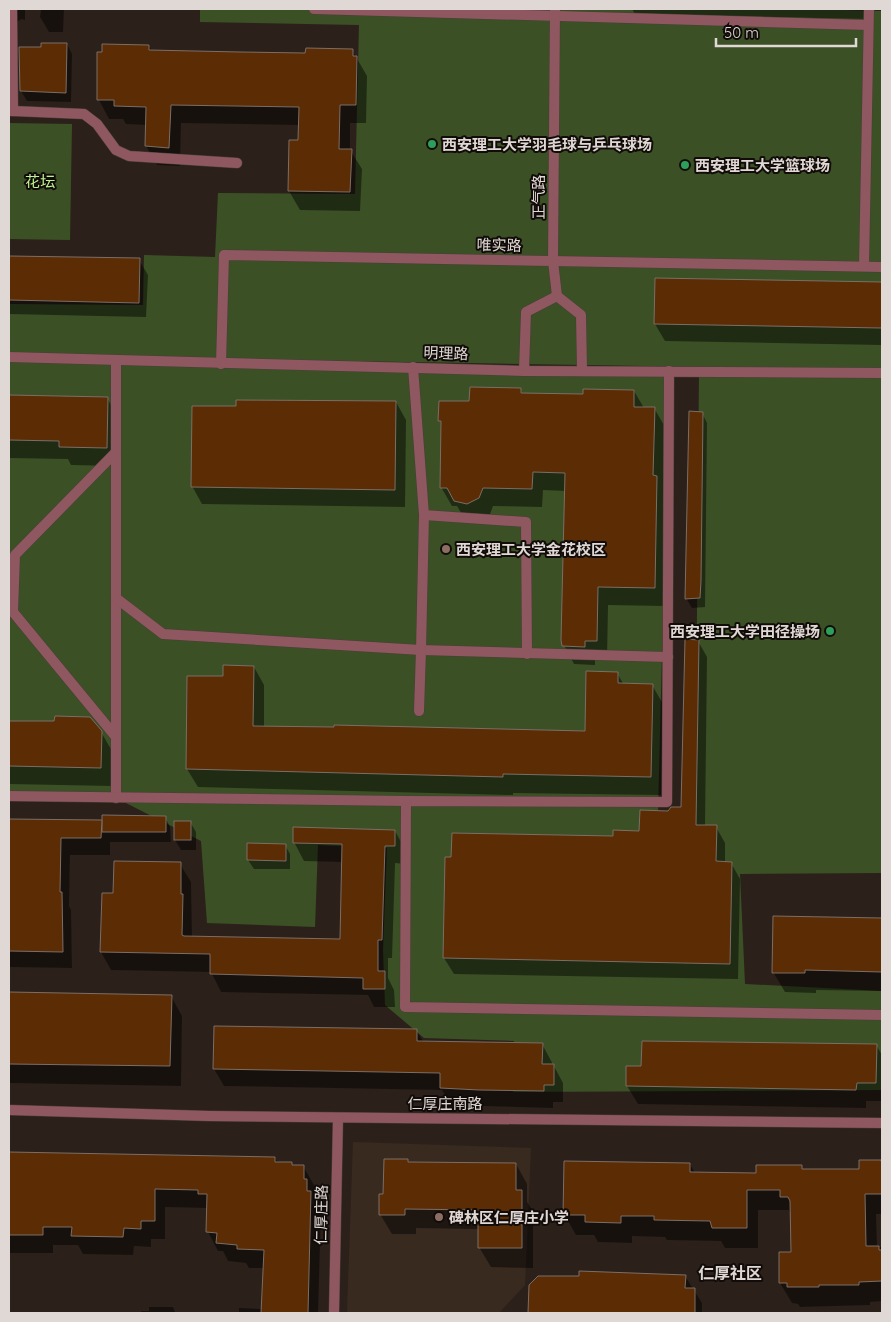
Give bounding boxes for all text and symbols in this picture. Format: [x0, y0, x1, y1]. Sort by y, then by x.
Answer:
scale bar [716, 15, 856, 47]
text: 50 m [724, 23, 759, 42]
place label: 西安理工大学羽毛球与乒乓球场 [442, 135, 652, 154]
marker: 西安理工大学羽毛球与乒乓球场 [426, 138, 438, 150]
place label: 西安理工大学篮球场 [695, 156, 830, 175]
marker: 西安理工大学篮球场 [679, 159, 691, 171]
park label: 花坛 [25, 172, 55, 191]
street label: 正气路 [529, 174, 548, 220]
street label: 唯实路 [476, 235, 522, 255]
street label: 明理路 [423, 343, 469, 363]
place label: 西安理工大学金花校区 [456, 540, 606, 559]
marker: 西安理工大学金花校区 [440, 543, 452, 555]
place label: 西安理工大学田径操场 [670, 622, 820, 641]
marker: 西安理工大学田径操场 [824, 625, 836, 637]
street label: 仁厚庄南路 [407, 1094, 483, 1113]
street label: 仁厚庄路 [311, 1185, 331, 1245]
place label: 碑林区仁厚庄小学 [448, 1208, 569, 1227]
marker: 碑林区仁厚庄小学 [433, 1211, 445, 1223]
district label: 仁厚社区 [698, 1263, 762, 1283]

